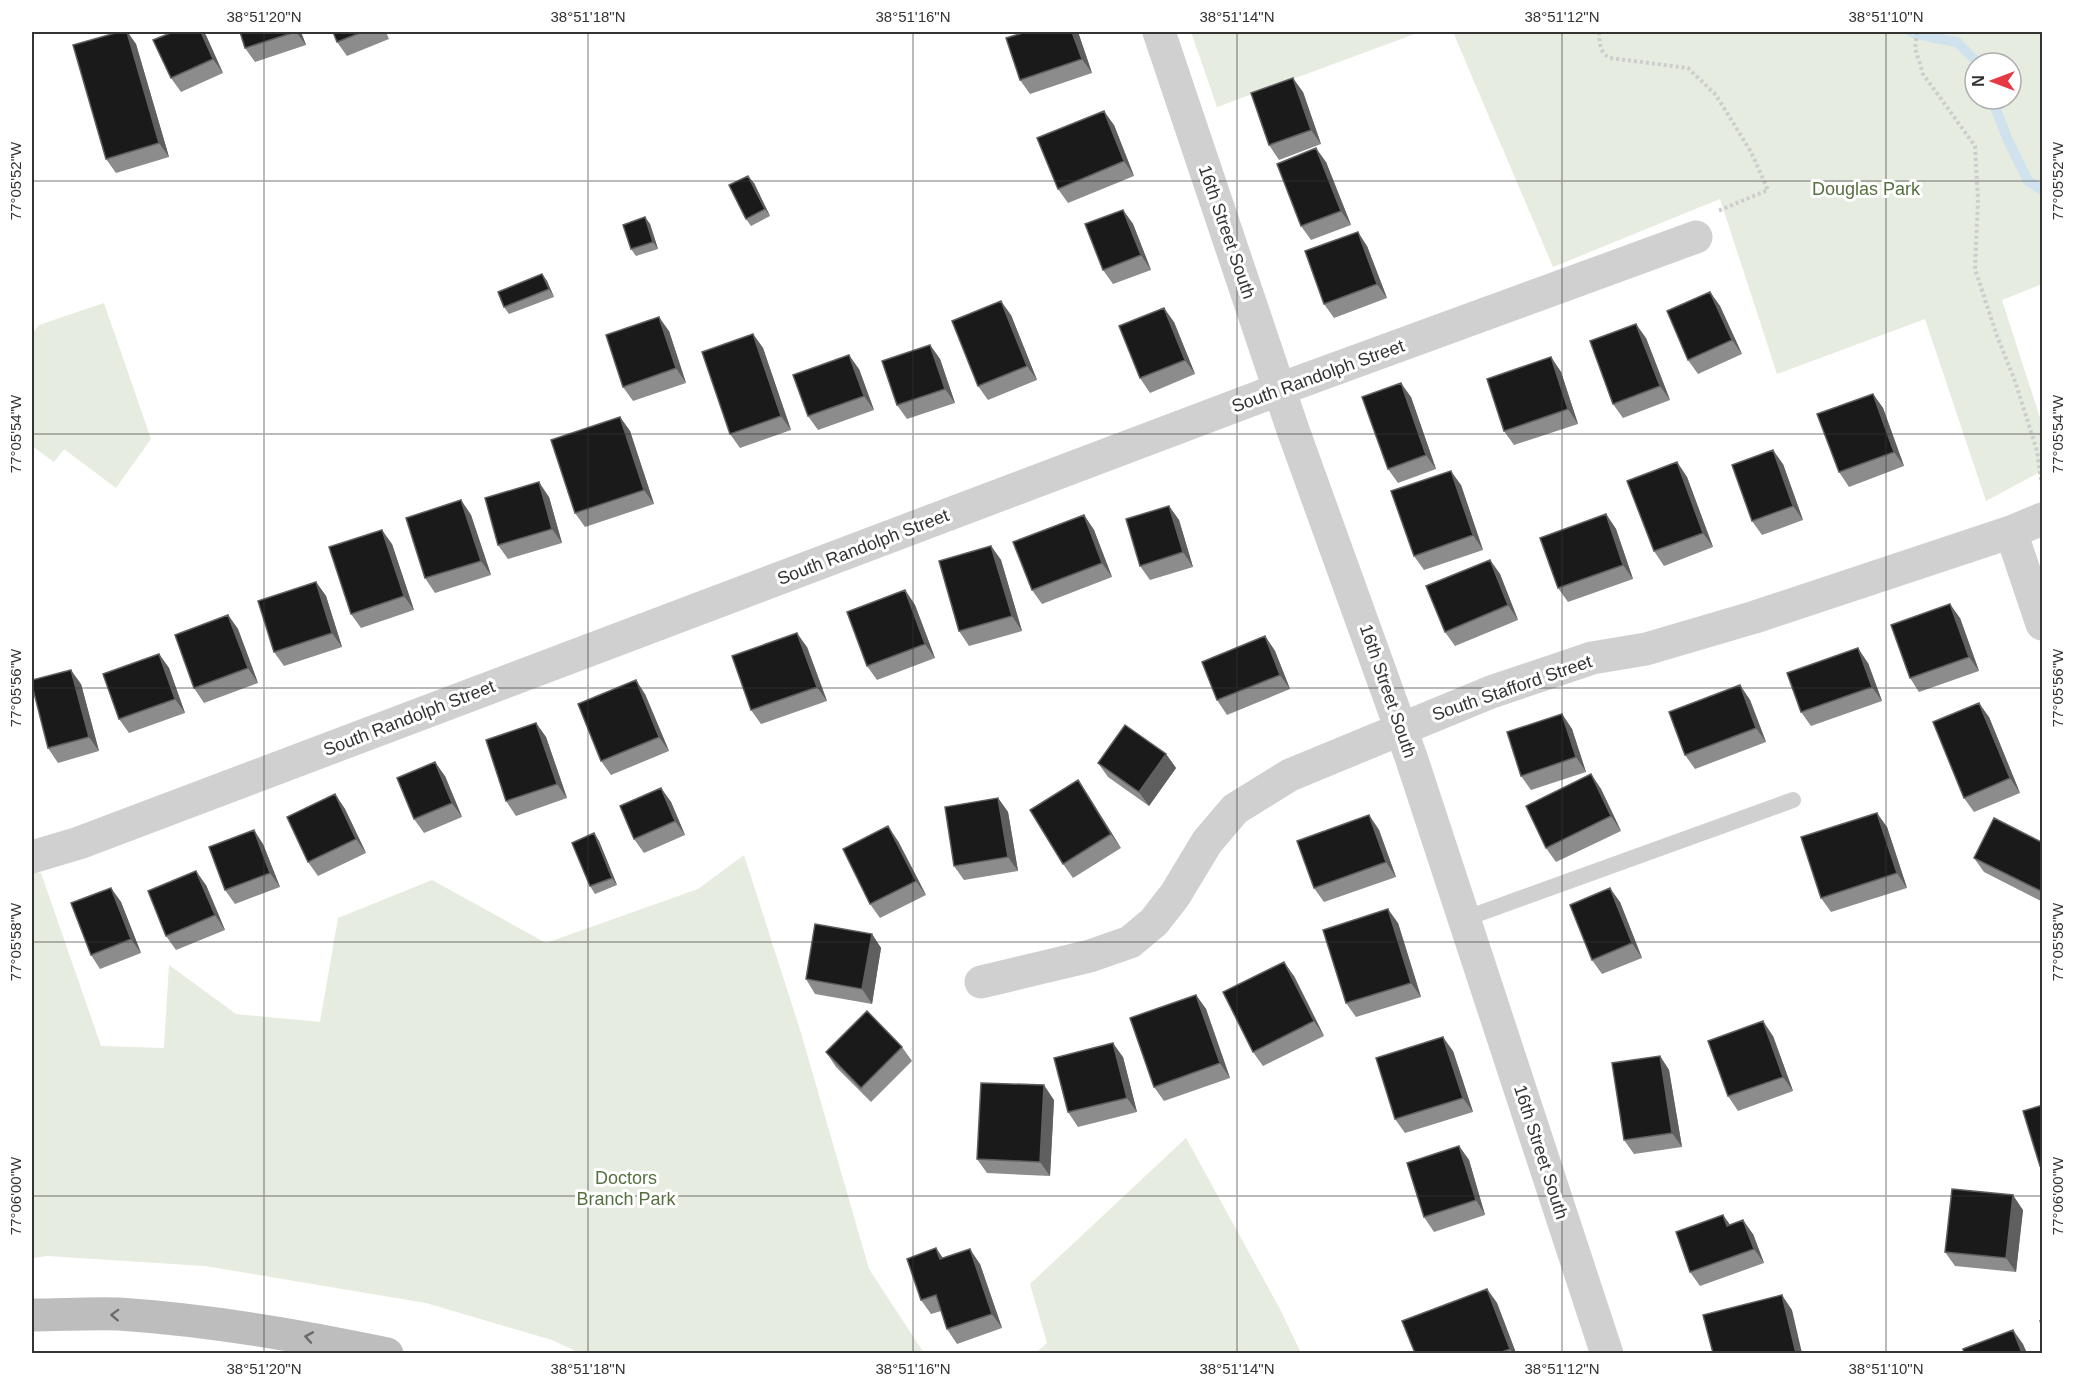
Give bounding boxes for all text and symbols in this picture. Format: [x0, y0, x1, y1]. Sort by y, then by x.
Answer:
text: 38°51'20"N [226, 8, 302, 25]
text: 38°51'18"N [550, 8, 626, 25]
text: 38°51'16"N [875, 8, 951, 25]
text: 38°51'14"N [1199, 8, 1275, 25]
text: 38°51'12"N [1524, 8, 1600, 25]
text: 38°51'10"N [1848, 8, 1924, 25]
north arrow [1963, 51, 2023, 111]
text: N [1970, 75, 1987, 87]
text: 77°05'52"W [7, 141, 24, 220]
text: 77°05'52"W [2049, 141, 2066, 220]
street label: 16th Street South [1195, 163, 1259, 301]
park label: Douglas Park [1812, 179, 1921, 199]
street label: South Randolph Street [1229, 335, 1407, 417]
text: 77°05'54"W [7, 394, 24, 473]
text: 77°05'54"W [2049, 394, 2066, 473]
street label: South Randolph Street [774, 505, 952, 589]
street label: 16th Street South [1356, 622, 1420, 760]
text: 77°05'56"W [7, 648, 24, 727]
text: 77°05'56"W [2049, 648, 2066, 727]
street label: South Stafford Street [1429, 651, 1595, 725]
street label: South Randolph Street [320, 676, 498, 760]
text: 77°05'58"W [7, 902, 24, 981]
text: 77°05'58"W [2049, 902, 2066, 981]
street label: 16th Street South [1510, 1082, 1572, 1222]
text: 77°06'00"W [7, 1156, 24, 1235]
text: 77°06'00"W [2049, 1156, 2066, 1235]
park label: Doctors Branch Park [576, 1168, 677, 1209]
one-way arrow [111, 1308, 120, 1321]
one-way arrow [304, 1331, 314, 1344]
text: 38°51'20"N [226, 1360, 302, 1377]
text: 38°51'18"N [550, 1360, 626, 1377]
text: 38°51'16"N [875, 1360, 951, 1377]
text: 38°51'14"N [1199, 1360, 1275, 1377]
text: 38°51'12"N [1524, 1360, 1600, 1377]
text: 38°51'10"N [1848, 1360, 1924, 1377]

